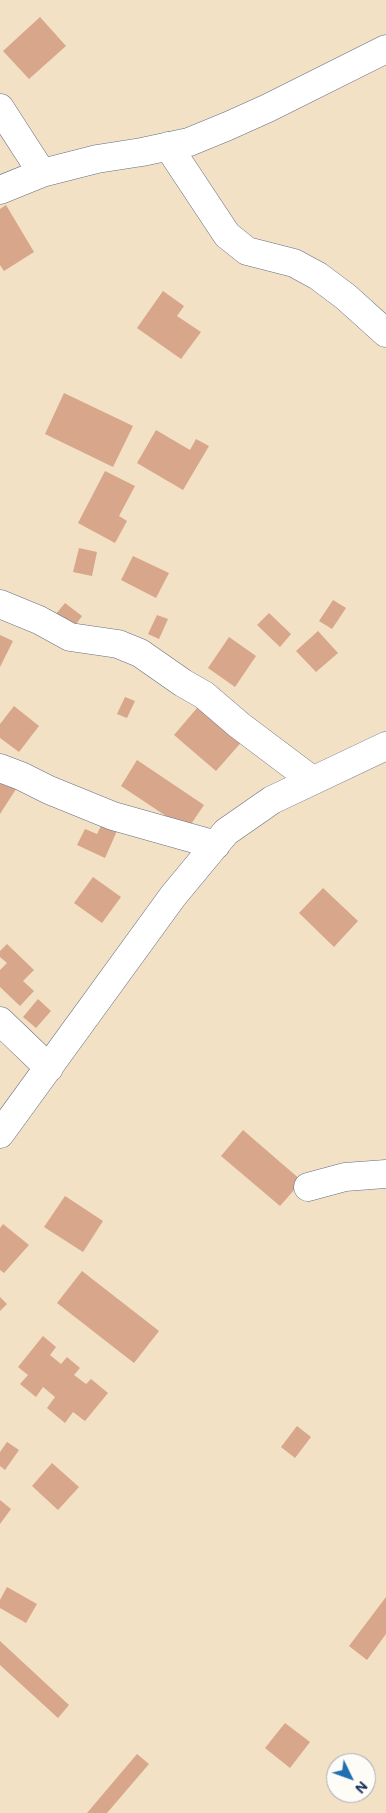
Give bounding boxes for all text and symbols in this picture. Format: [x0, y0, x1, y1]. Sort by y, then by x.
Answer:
north arrow [326, 1753, 376, 1803]
text: N [351, 1777, 372, 1798]

